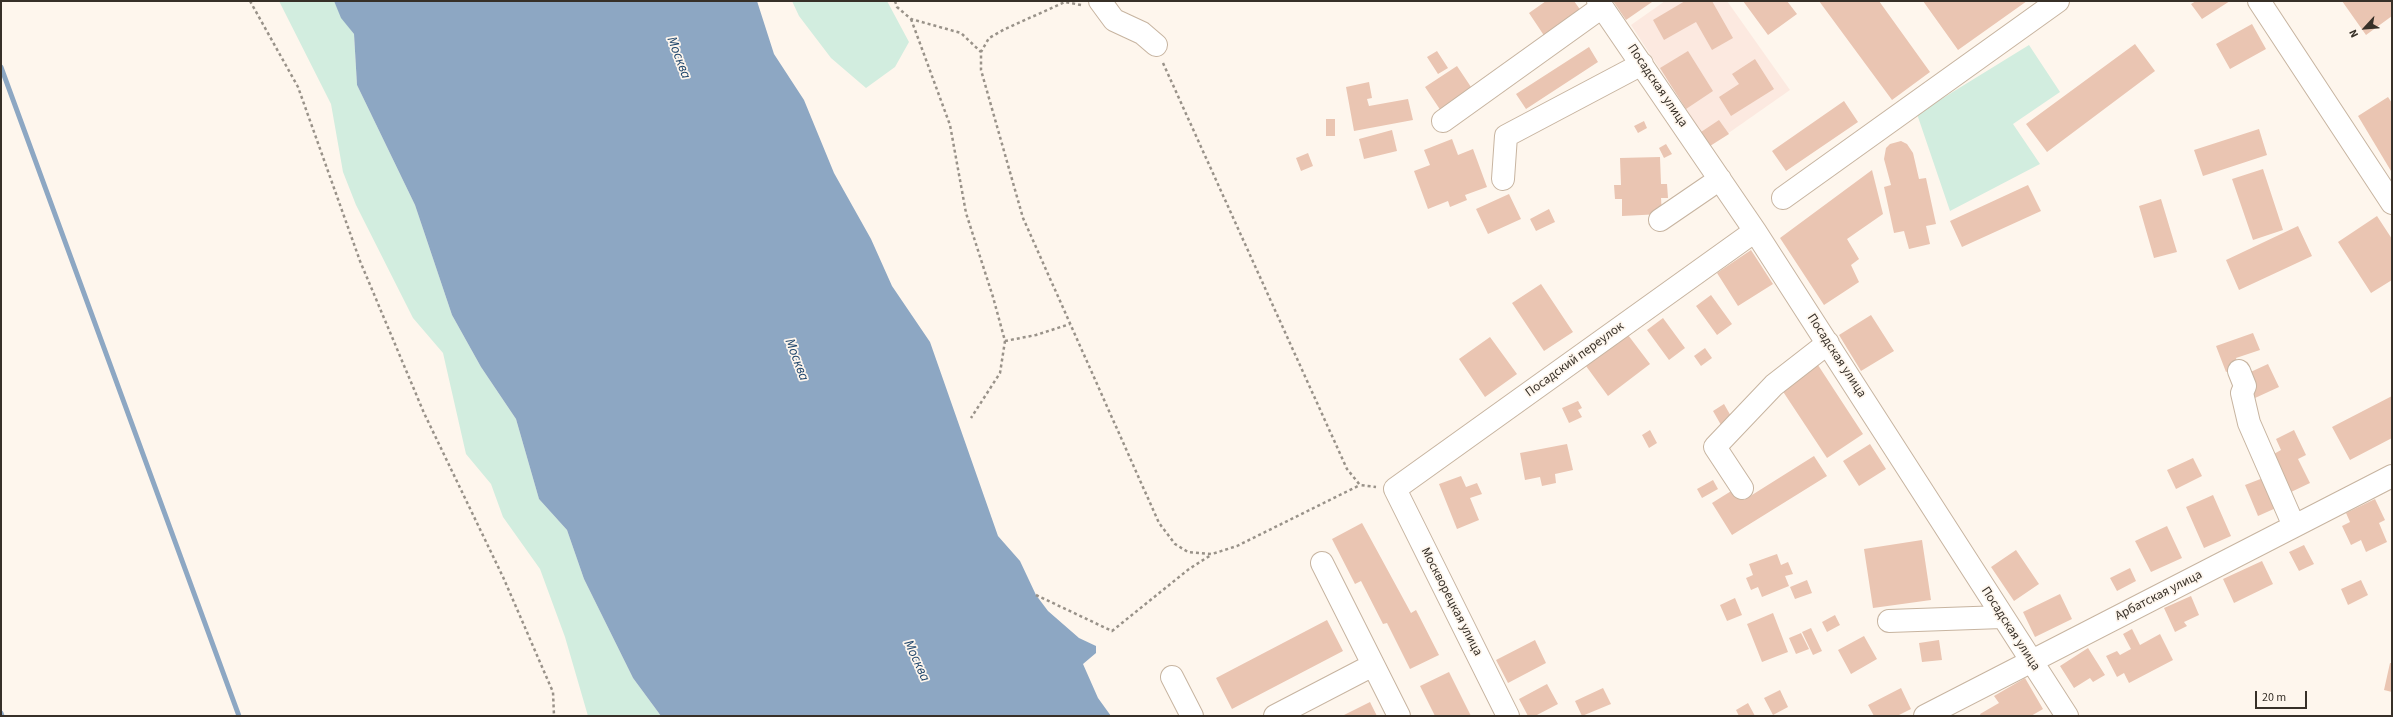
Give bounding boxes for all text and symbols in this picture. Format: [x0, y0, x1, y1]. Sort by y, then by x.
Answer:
north arrow [2345, 8, 2385, 48]
text: N [2345, 27, 2362, 40]
water label: Москва [662, 34, 694, 82]
street label: Посадская улица [1623, 41, 1691, 131]
street label: Посадская улица [1803, 311, 1869, 401]
street label: Посадский переулок [1523, 319, 1627, 401]
water label: Москва [780, 336, 812, 384]
street label: Москворецкая улица [1417, 545, 1485, 659]
street label: Арбатская улица [2113, 567, 2205, 625]
street label: Посадская улица [1977, 584, 2043, 674]
water label: Москва [899, 638, 933, 684]
scale bar [2257, 683, 2309, 709]
text: 20 m [2262, 689, 2286, 706]

